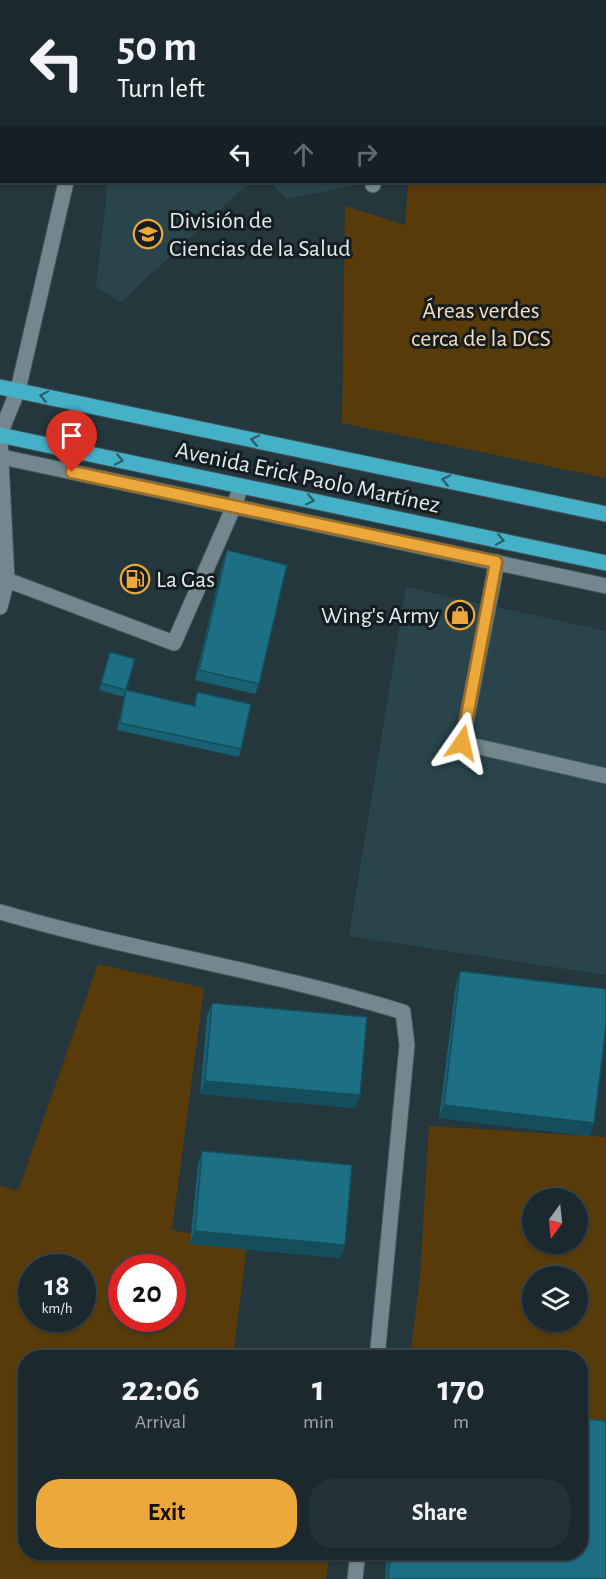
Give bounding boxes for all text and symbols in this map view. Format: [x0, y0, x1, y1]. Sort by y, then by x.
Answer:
icon: left [18, 24, 96, 102]
text: 50 m [117, 26, 197, 68]
text: Turn left [117, 75, 205, 102]
icon: left [224, 138, 257, 171]
icon: ahead [287, 138, 320, 171]
icon: right [350, 138, 383, 171]
place label: División de Ciencias de la Salud [169, 209, 351, 261]
school or university icon: División de Ciencias de la Salud [132, 218, 164, 250]
park label: Áreas verdes cerca de la DCS [411, 297, 551, 351]
one-way arrow [39, 390, 49, 403]
pin [46, 410, 97, 472]
icon: arrive [55, 419, 88, 452]
one-way arrow [250, 434, 260, 447]
street label: Avenida Erick Paolo Martínez [173, 438, 442, 518]
one-way arrow [114, 453, 124, 466]
one-way arrow [441, 475, 451, 488]
one-way arrow [304, 493, 314, 506]
one-way arrow [495, 533, 505, 546]
fuel station icon: La Gas [119, 563, 151, 595]
place label: La Gas [156, 568, 215, 592]
shop icon: Wing's Army [444, 599, 476, 631]
place label: Wing's Army [321, 604, 439, 628]
position arrow [430, 711, 494, 775]
north arrow [522, 1188, 588, 1254]
map controls [522, 1188, 588, 1332]
speed limit sign: 20 [108, 1254, 186, 1332]
button: layers [522, 1266, 588, 1332]
text: 18 [44, 1271, 70, 1301]
text: km/h [42, 1301, 72, 1316]
text: 22:06 [121, 1371, 200, 1407]
text: 1 [312, 1371, 325, 1407]
text: 170 [437, 1371, 485, 1407]
text: Arrival [135, 1412, 186, 1432]
text: min [303, 1412, 334, 1432]
text: m [453, 1412, 469, 1432]
button: Exit [36, 1479, 297, 1548]
button: Share [309, 1479, 570, 1548]

